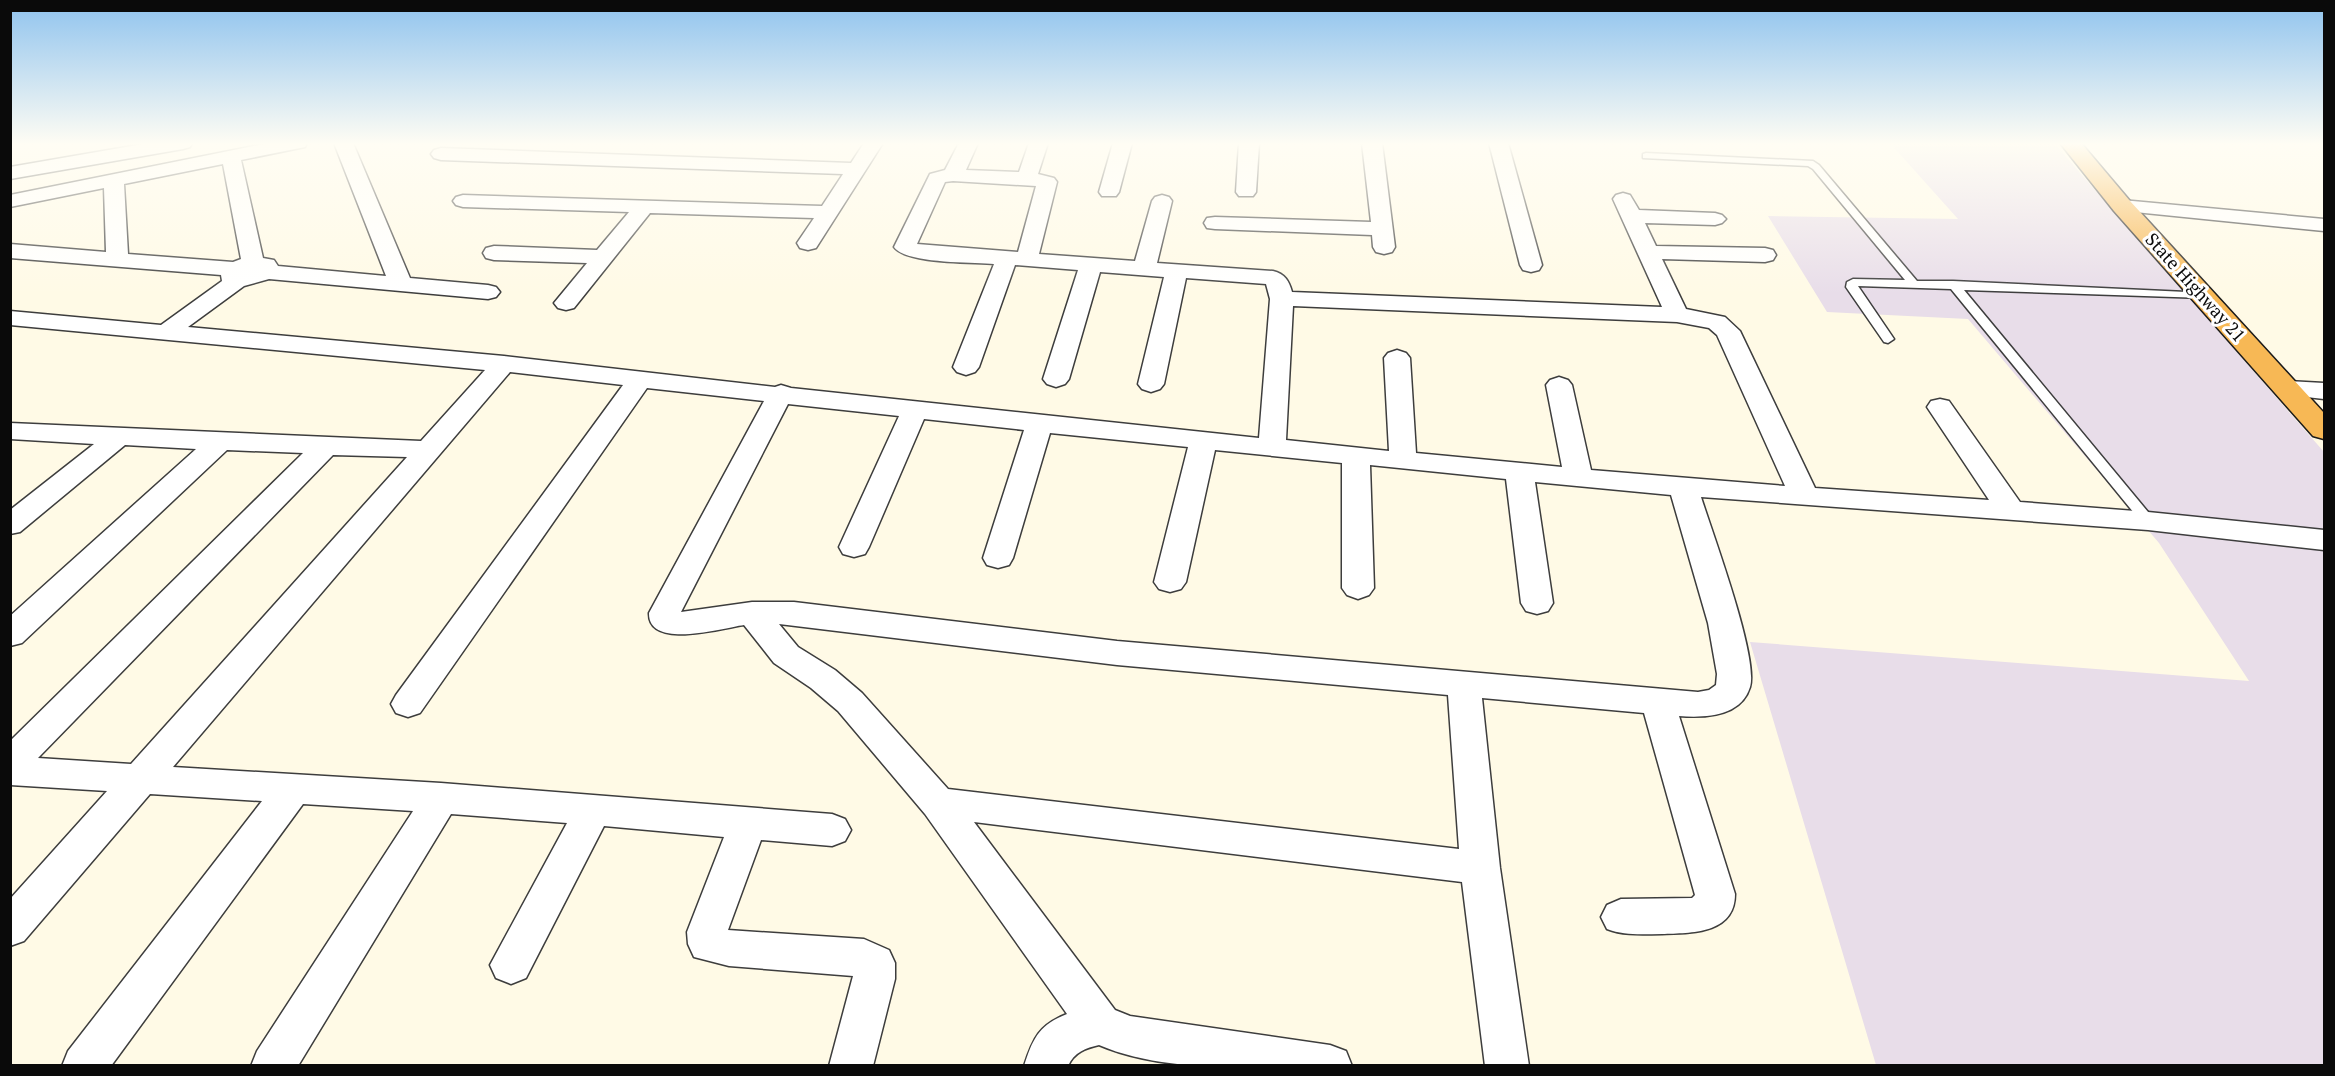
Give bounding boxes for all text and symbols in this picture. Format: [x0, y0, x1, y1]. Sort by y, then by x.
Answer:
street label: State Highway 21 [2141, 227, 2251, 347]

